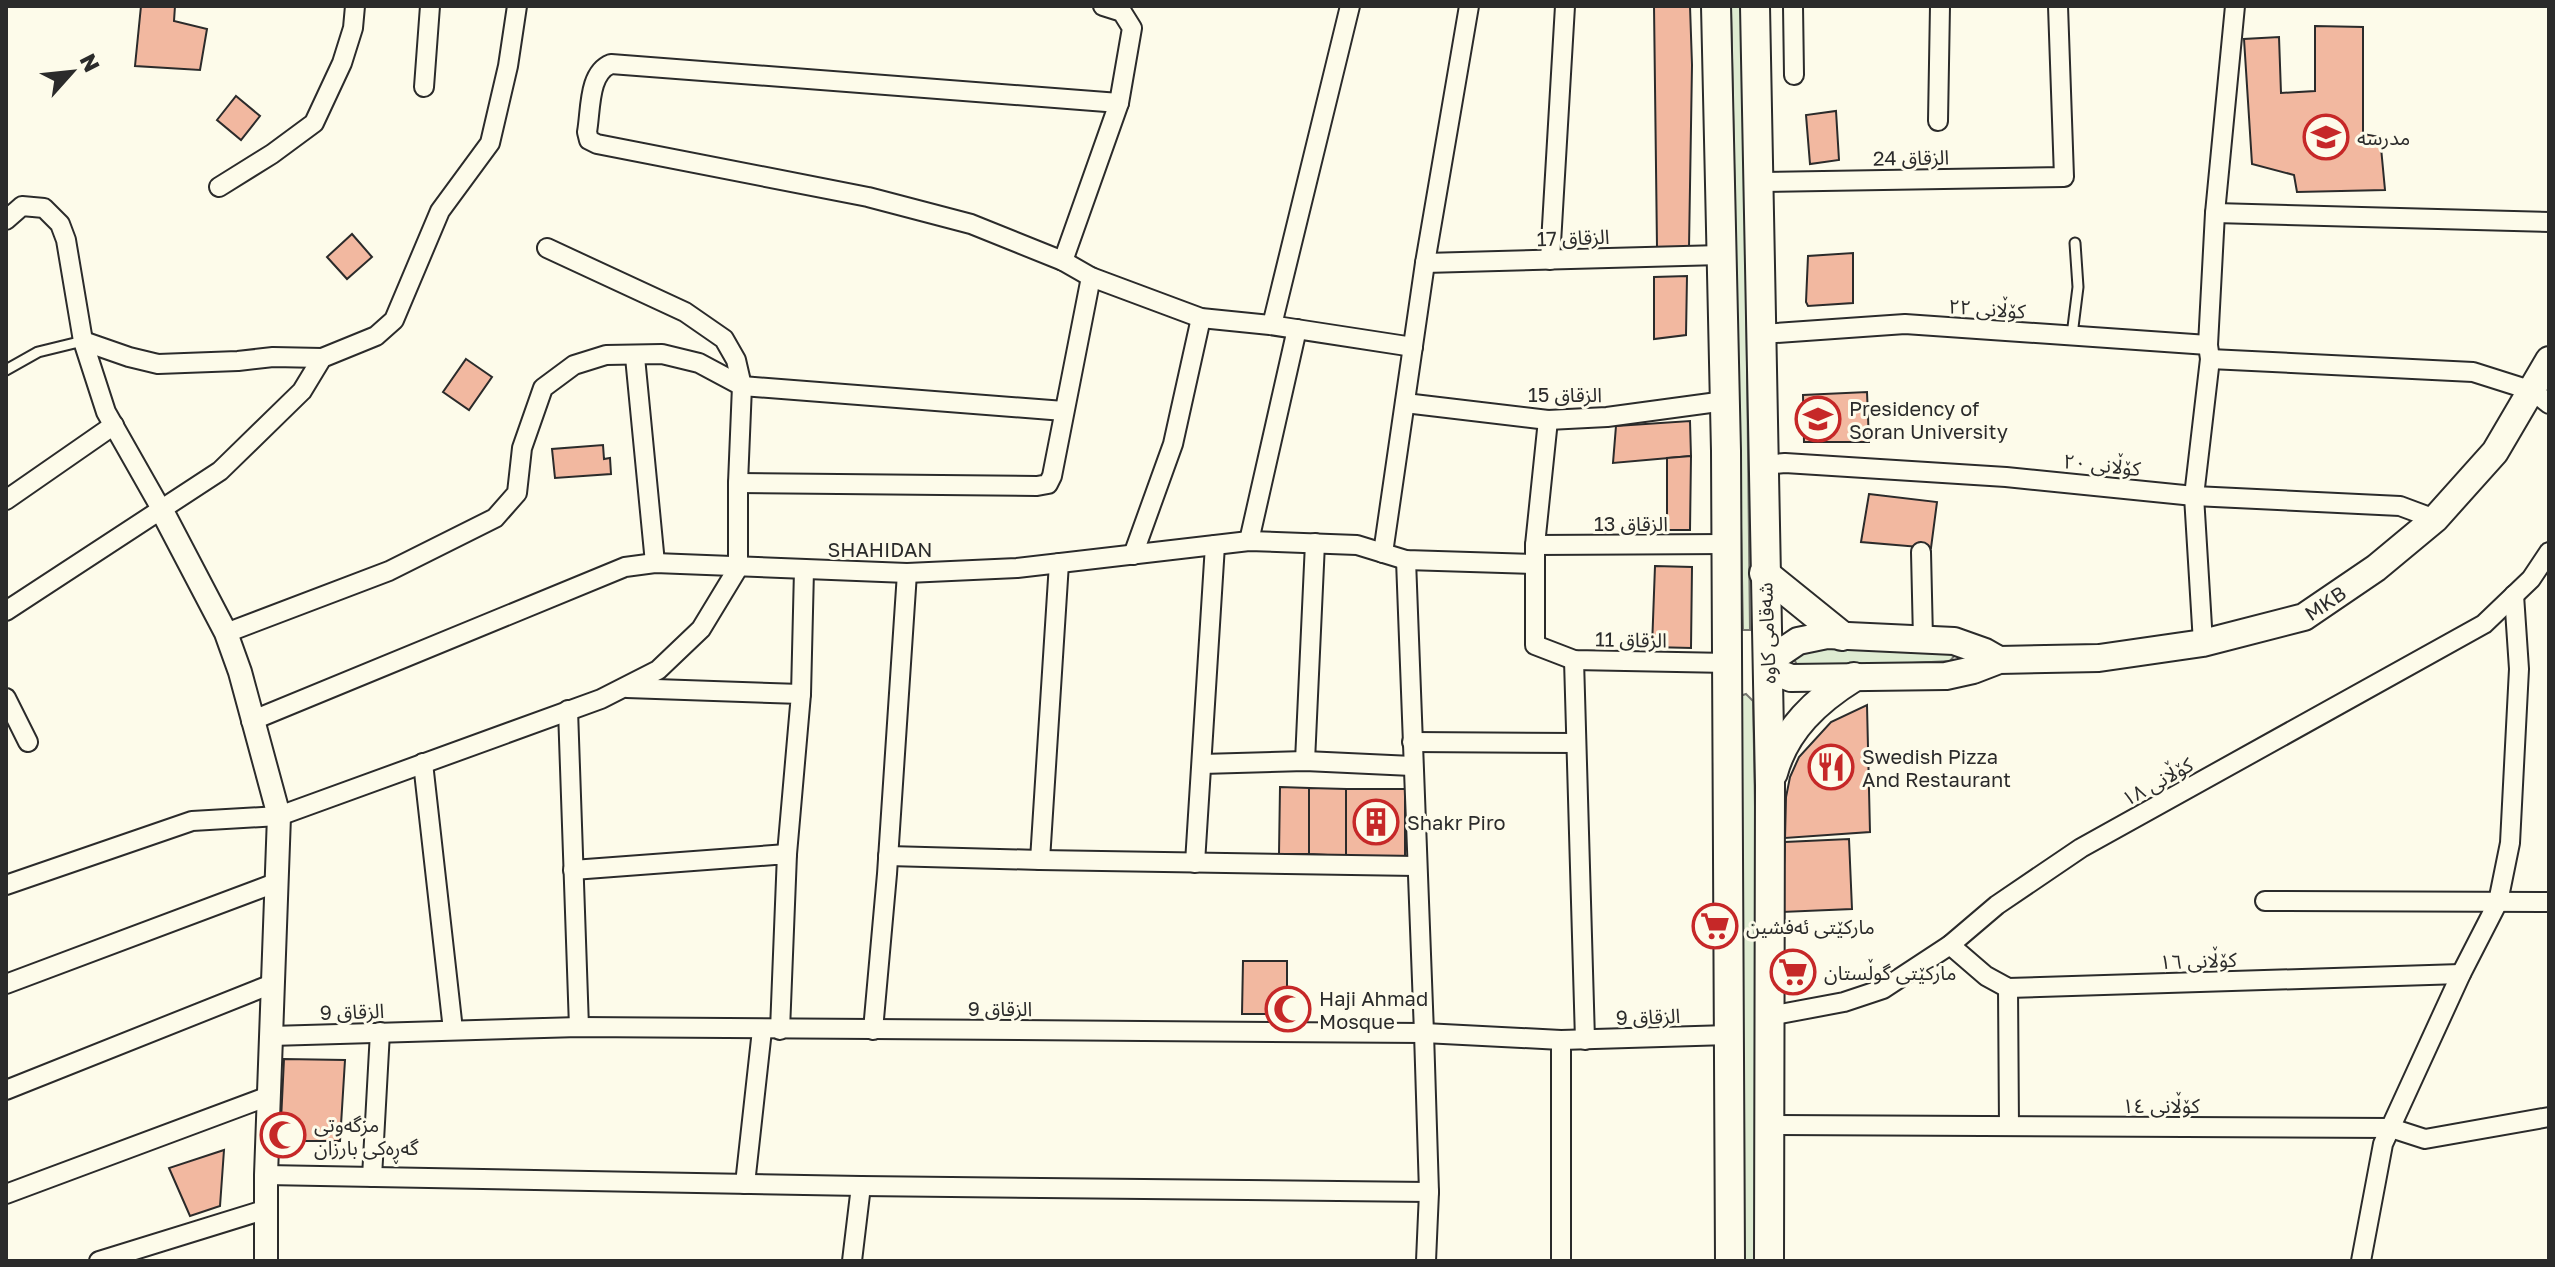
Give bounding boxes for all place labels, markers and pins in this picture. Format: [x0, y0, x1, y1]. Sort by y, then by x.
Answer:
school or university icon: مدرسە [2302, 113, 2350, 161]
place label: مدرسە [2357, 125, 2410, 150]
school or university icon: Presidency of Soran University [1794, 395, 1842, 443]
place label: Presidency of Soran University [1849, 396, 2008, 443]
restaurant icon: Swedish Pizza And Restaurant [1807, 743, 1855, 791]
place label: Swedish Pizza And Restaurant [1862, 744, 2011, 791]
building icon: Shakr Piro [1352, 798, 1400, 846]
place label: Shakr Piro [1407, 810, 1506, 834]
supermarket icon: مارکێتی ئەفشین [1691, 902, 1739, 950]
place label: مارکێتی ئەفشین [1746, 914, 1875, 939]
supermarket icon: مارکێتی گوڵستان [1769, 948, 1817, 996]
place label: مارکێتی گوڵستان [1824, 958, 1957, 985]
mosque icon: Haji Ahmad Mosque [1264, 985, 1312, 1033]
place label: Haji Ahmad Mosque [1319, 986, 1428, 1033]
mosque icon: مزگەوتی گەڕەکی بارزان [259, 1111, 307, 1159]
place label: مزگەوتی گەڕەکی بارزان [314, 1112, 419, 1165]

